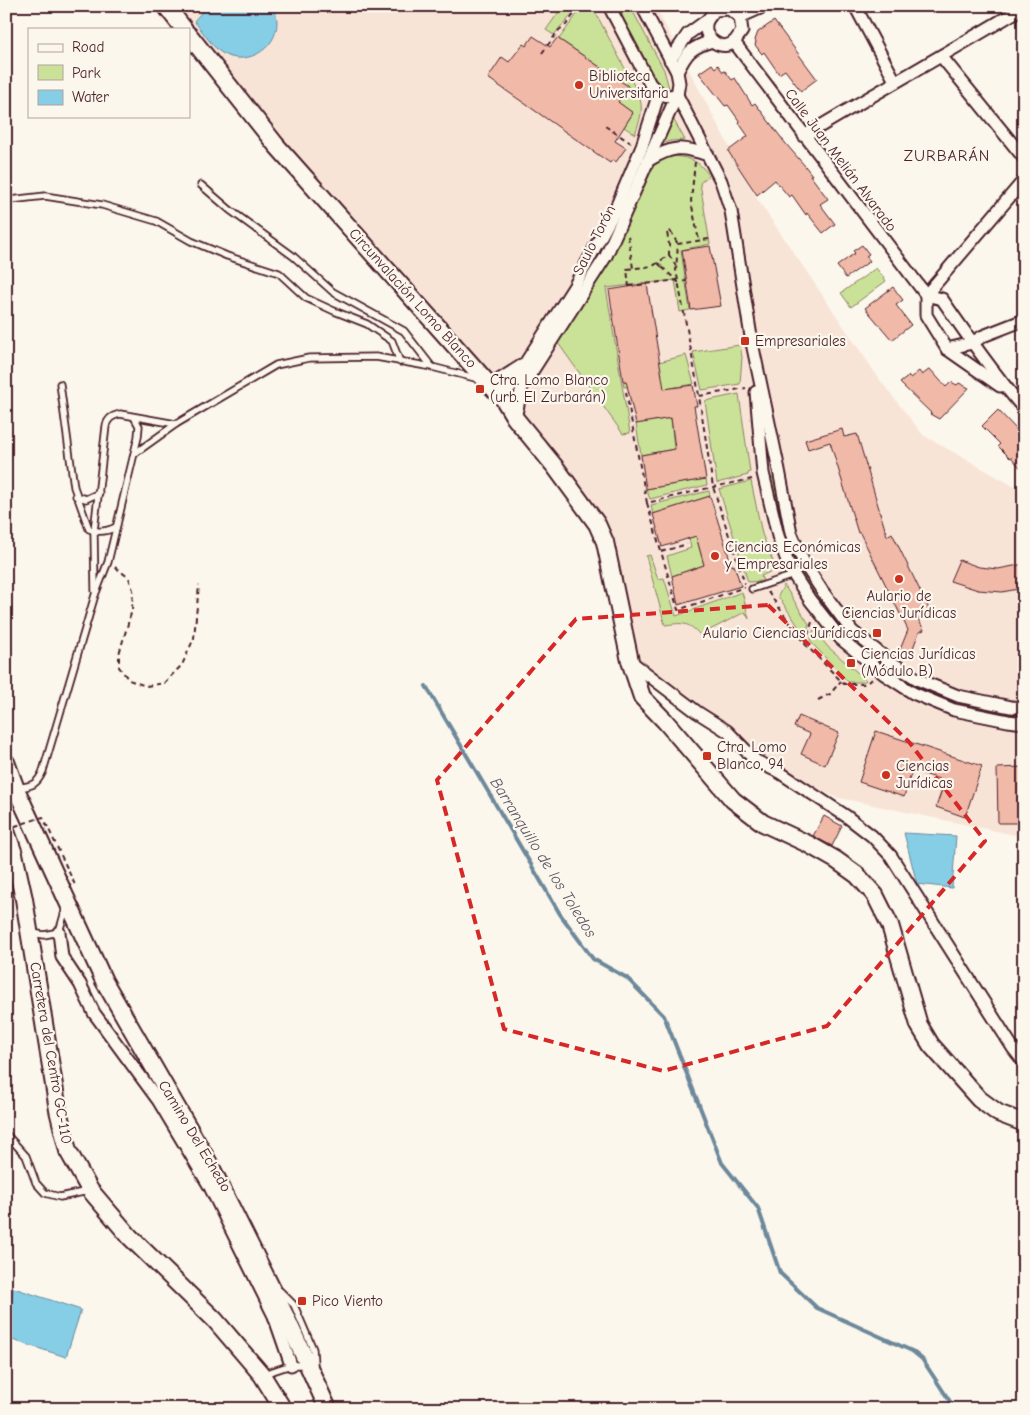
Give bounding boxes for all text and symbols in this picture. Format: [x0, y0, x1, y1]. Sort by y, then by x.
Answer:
legend [28, 28, 190, 118]
text: Road [72, 38, 104, 56]
text: Park [72, 64, 101, 82]
place label: Biblioteca Universitaria [589, 67, 669, 102]
marker: Biblioteca Universitaria [573, 79, 585, 91]
street label: Calle Juan Melián Alvarado [781, 85, 901, 235]
text: Water [72, 88, 109, 106]
district label: ZURBARÁN [904, 146, 990, 165]
street label: Saulo Torón [569, 202, 619, 278]
street label: Circunvalación Lomo Blanco [345, 224, 481, 372]
place label: Empresariales [755, 332, 846, 350]
marker: Empresariales [739, 335, 751, 347]
place label: Ctra. Lomo Blanco (urb. El Zurbarán) [490, 371, 609, 406]
marker: Ctra. Lomo Blanco (urb. El Zurbarán) [474, 383, 486, 395]
place label: Ciencias Económicas y Empresariales [724, 538, 861, 573]
marker: Ciencias Económicas y Empresariales [709, 550, 721, 562]
marker: Aulario de Ciencias Jurídicas [893, 573, 905, 585]
place label: Aulario de Ciencias Jurídicas [842, 587, 956, 622]
place label: Aulario Ciencias Jurídicas [703, 624, 867, 642]
marker: Aulario Ciencias Jurídicas [871, 627, 883, 639]
place label: Ciencias Jurídicas (Módulo B) [861, 645, 976, 680]
marker: Ciencias Jurídicas (Módulo B) [845, 657, 857, 669]
place label: Ctra. Lomo Blanco, 94 [717, 738, 787, 773]
marker: Ctra. Lomo Blanco, 94 [701, 750, 713, 762]
place label: Ciencias Jurídicas [896, 757, 952, 792]
marker: Ciencias Jurídicas [880, 769, 892, 781]
water label: Barranquillo de los Toledos [486, 774, 600, 941]
street label: Carretera del Centro GC-110 [26, 961, 76, 1145]
street label: Camino Del Echedo [155, 1077, 235, 1195]
place label: Pico Viento [312, 1292, 383, 1310]
marker: Pico Viento [296, 1295, 308, 1307]

